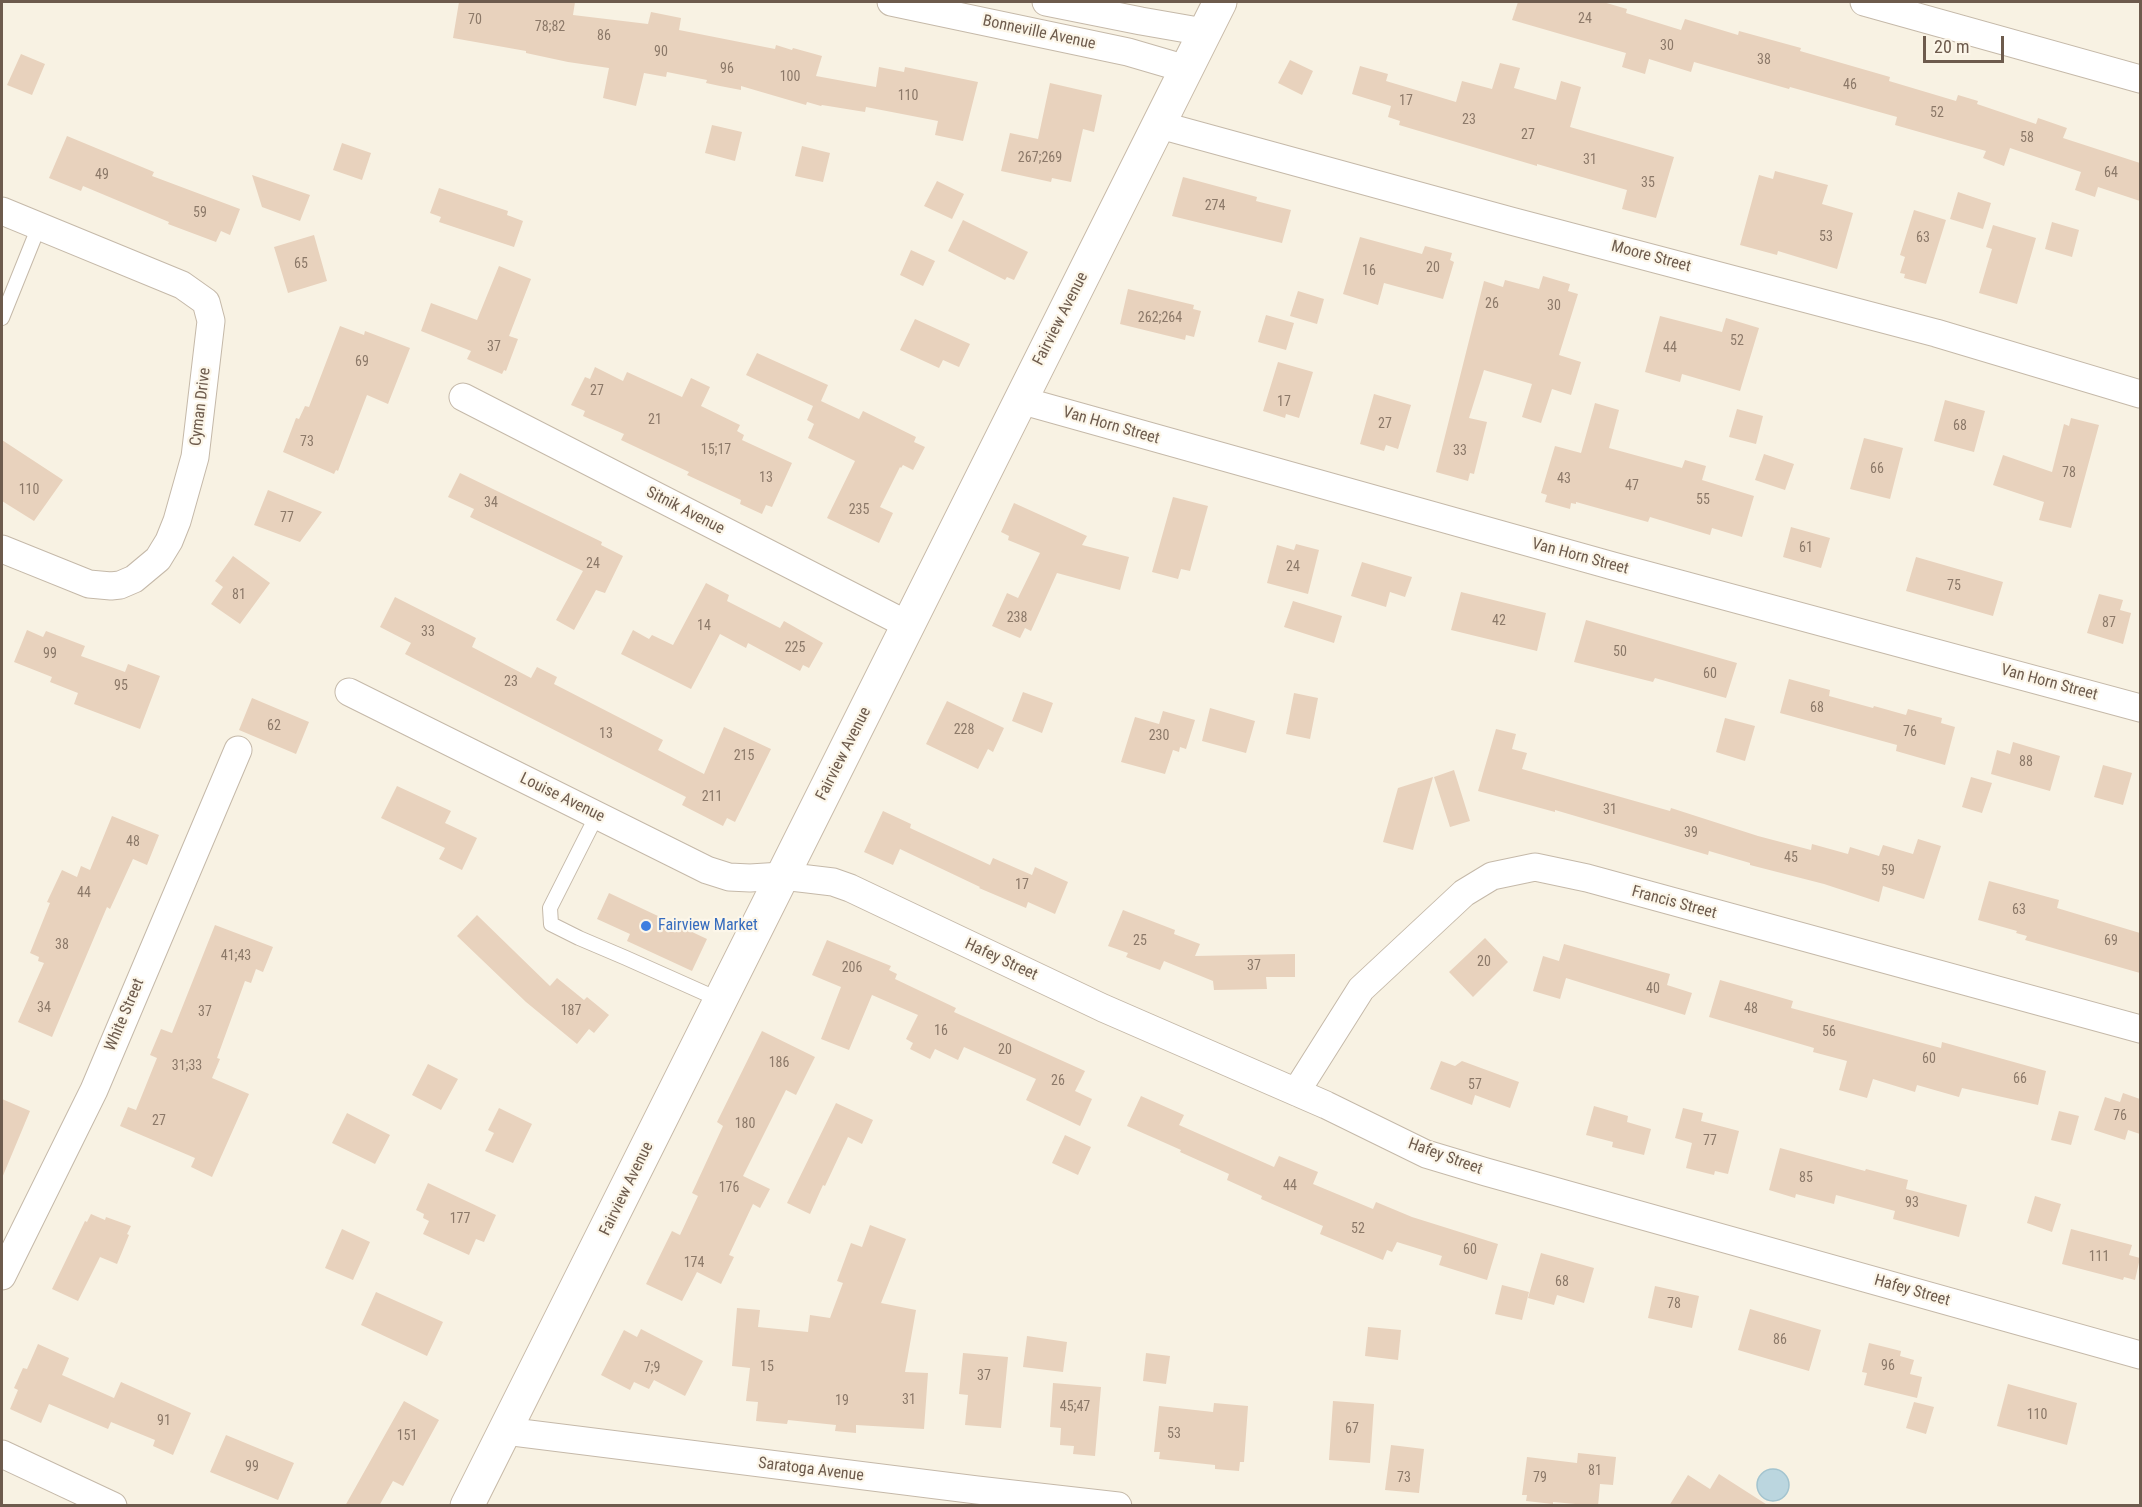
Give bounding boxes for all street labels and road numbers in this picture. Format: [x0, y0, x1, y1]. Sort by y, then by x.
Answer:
street label: Bonneville Avenue [981, 12, 1097, 54]
street label: Moore Street [1609, 237, 1693, 277]
street label: Fairview Avenue [1029, 269, 1093, 369]
street label: Cyman Drive [187, 367, 215, 447]
street label: Van Horn Street [1061, 403, 1161, 449]
street label: Sitnik Avenue [643, 483, 727, 539]
street label: Van Horn Street [1529, 535, 1631, 579]
street label: Van Horn Street [1998, 661, 2100, 705]
street label: Fairview Avenue [812, 704, 876, 804]
street label: Louise Avenue [517, 769, 607, 827]
street label: Francis Street [1630, 882, 1718, 924]
street label: Hafey Street [962, 935, 1040, 985]
street label: White Street [101, 976, 149, 1054]
street label: Hafey Street [1405, 1135, 1485, 1179]
street label: Fairview Avenue [596, 1139, 658, 1239]
street label: Hafey Street [1872, 1271, 1952, 1311]
street label: Saratoga Avenue [757, 1454, 865, 1486]

